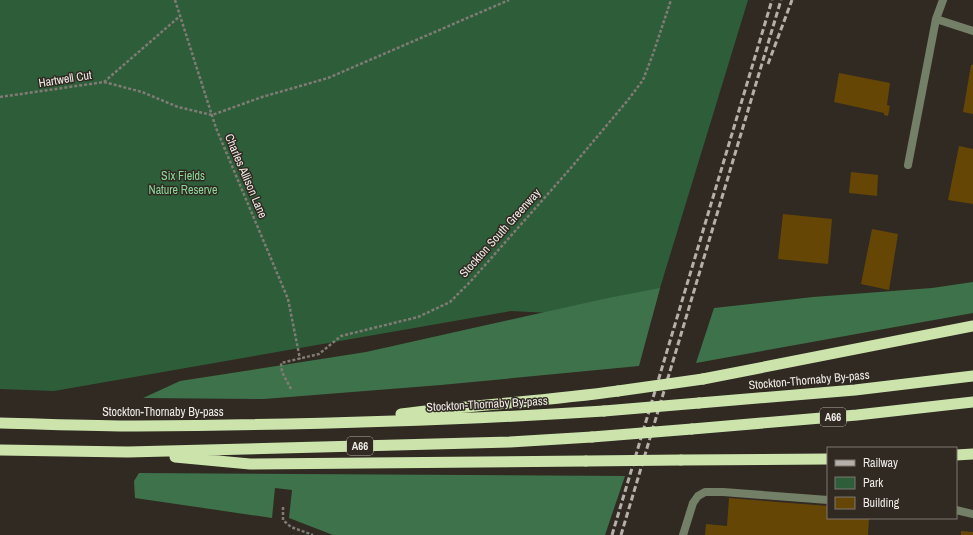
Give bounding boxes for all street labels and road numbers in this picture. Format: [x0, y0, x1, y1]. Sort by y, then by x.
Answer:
street label: Hartwell Cut [37, 67, 93, 91]
street label: Charles Allison Lane [221, 131, 271, 221]
street label: Stockton South Greenway [456, 185, 544, 281]
street label: Stockton-Thornaby By-pass [748, 367, 870, 393]
street label: Stockton-Thornaby By-pass [426, 393, 548, 415]
street label: Stockton-Thornaby By-pass [102, 404, 224, 420]
road number: A66 [820, 408, 846, 426]
road number: A66 [347, 437, 373, 455]

